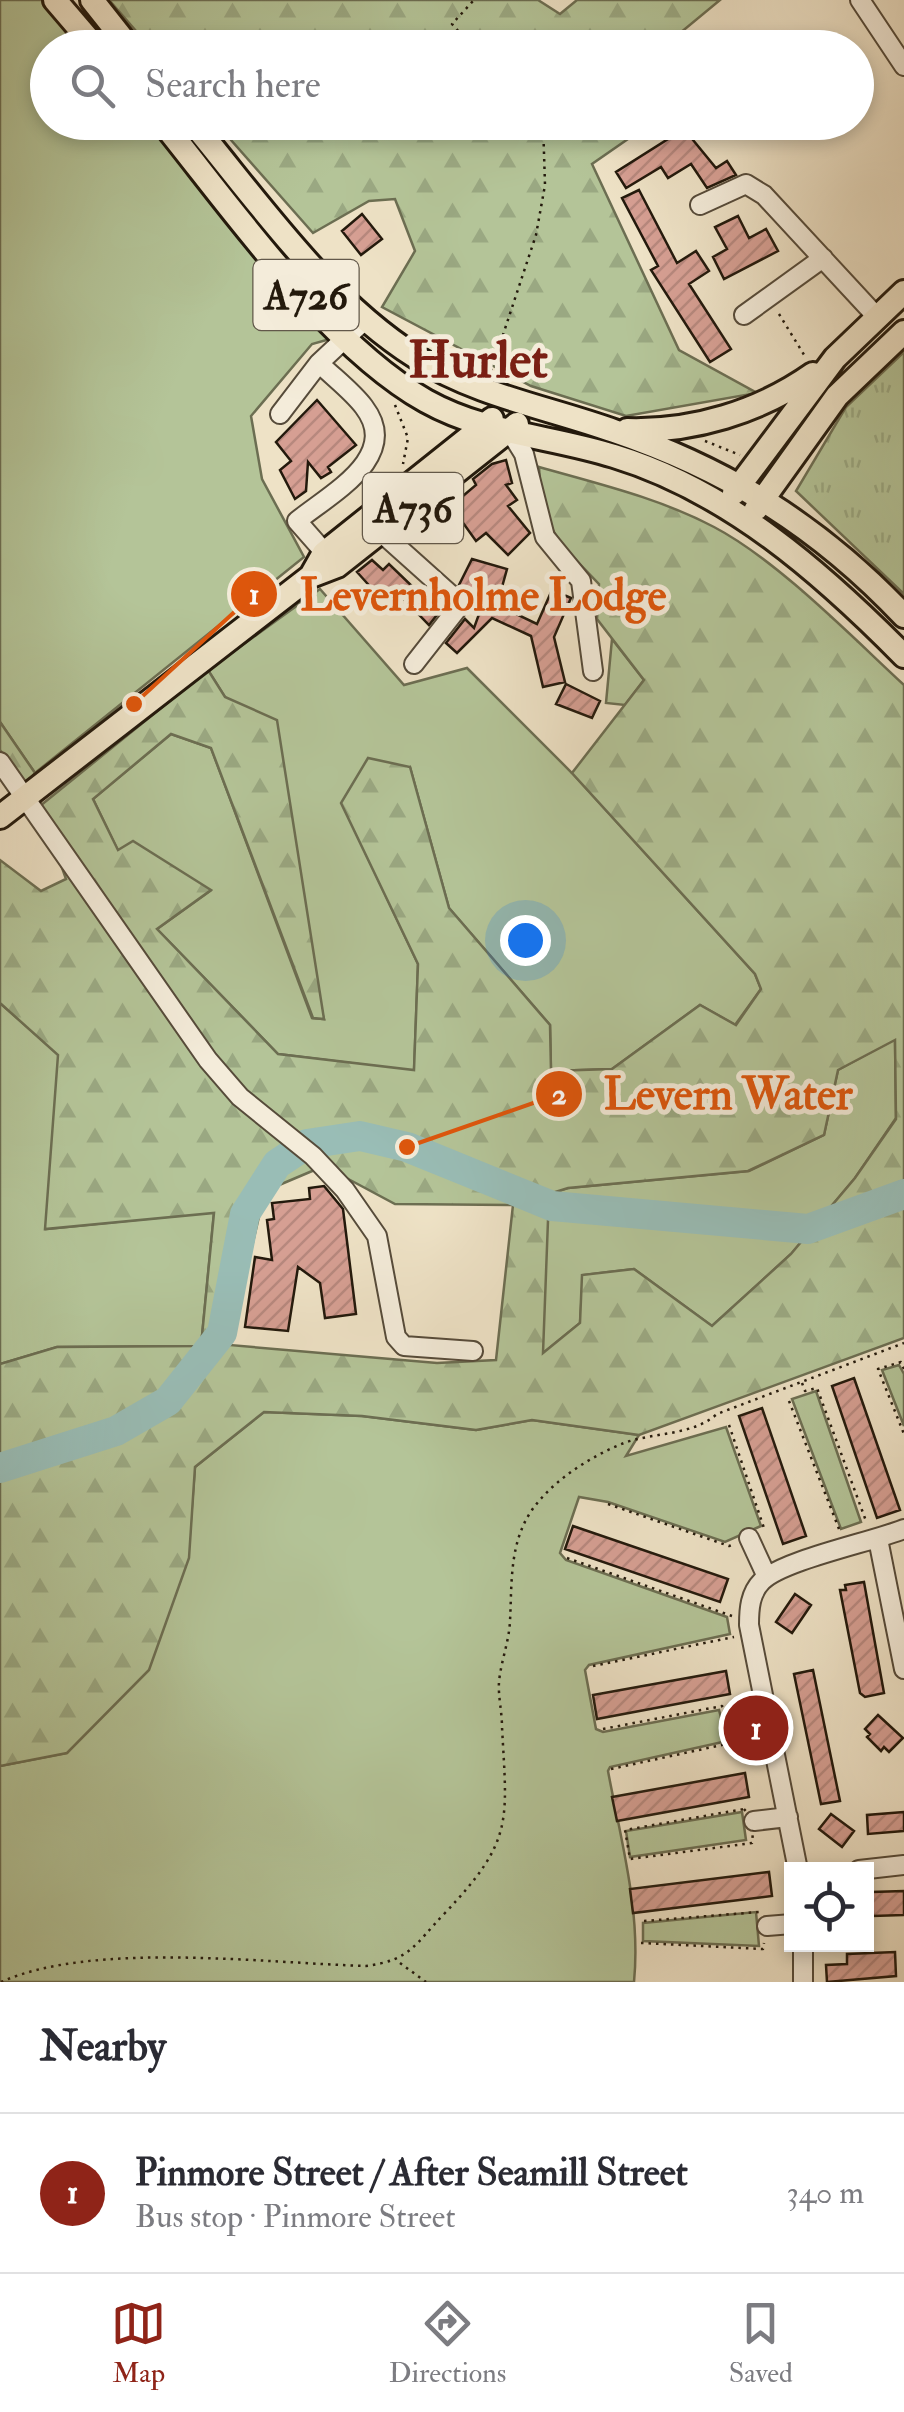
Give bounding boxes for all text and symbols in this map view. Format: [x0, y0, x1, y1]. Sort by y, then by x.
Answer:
search box [30, 30, 874, 140]
icon: search [65, 58, 120, 113]
text: Search here [145, 61, 321, 109]
road number: A726 [254, 260, 358, 330]
district label: Hurlet [408, 328, 548, 393]
road number: A736 [363, 473, 463, 543]
callout: Levernholme Lodge [229, 556, 686, 631]
text: Levernholme Lodge [300, 568, 666, 624]
text: 1 [249, 576, 259, 613]
your location [500, 915, 551, 966]
callout: Levern Water [534, 1056, 873, 1131]
text: Levern Water [603, 1067, 854, 1123]
text: 2 [551, 1076, 567, 1113]
pin: 1 [724, 1690, 788, 1766]
map controls [784, 1862, 874, 1952]
button: locate [784, 1862, 874, 1952]
text: Nearby [40, 2021, 166, 2073]
text: Pinmore Street / After Seamill Street [135, 2149, 688, 2197]
text: 1 [67, 2173, 78, 2213]
text: 340 m [787, 2173, 864, 2213]
text: Bus stop · Pinmore Street [135, 2197, 456, 2237]
tab: Map [111, 2296, 166, 2391]
tab: Directions [389, 2296, 506, 2391]
tab: Saved [729, 2296, 793, 2391]

